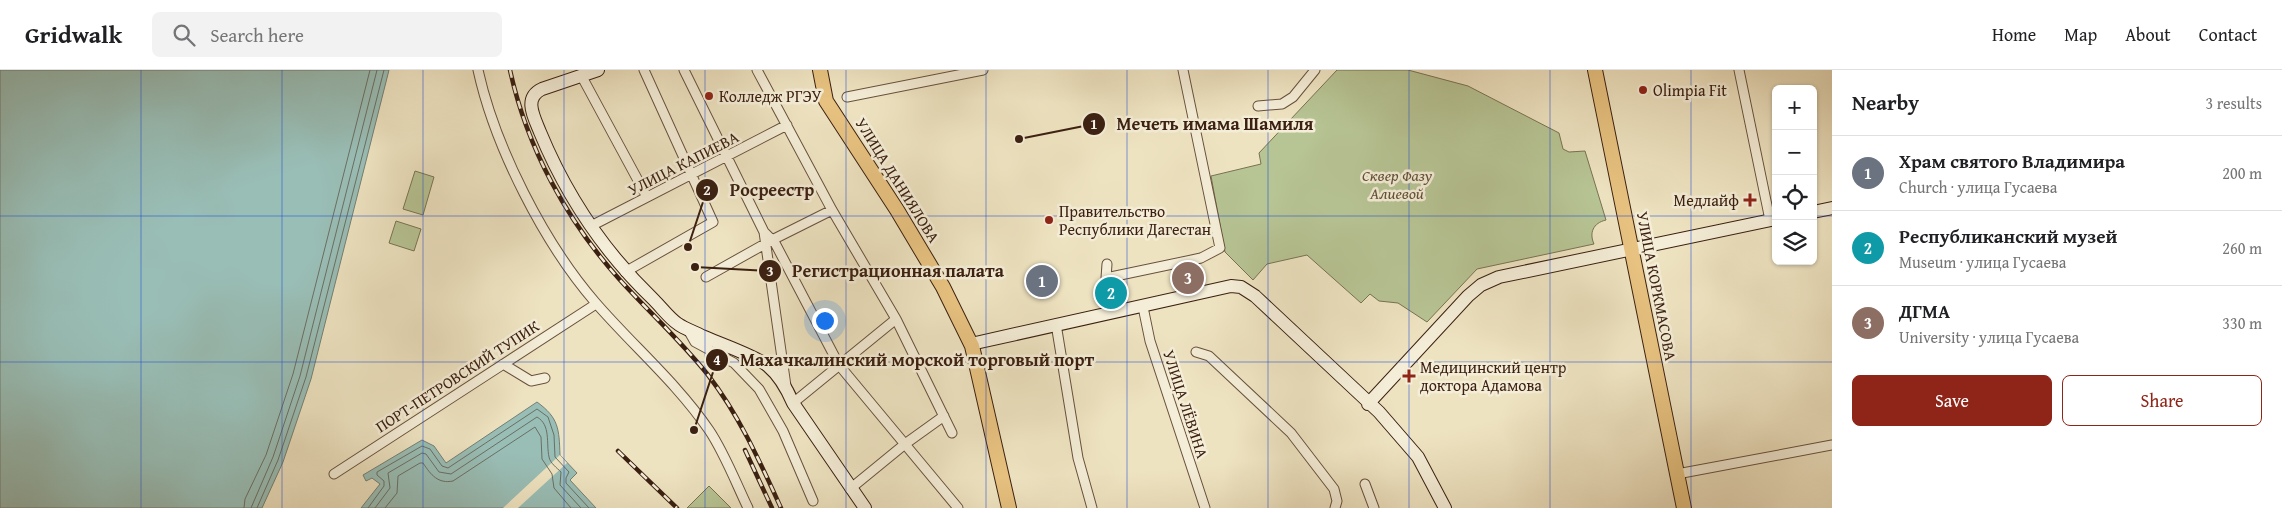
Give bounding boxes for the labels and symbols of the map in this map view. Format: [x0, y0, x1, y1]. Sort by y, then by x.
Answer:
place label: Olimpia Fit [1653, 78, 1727, 102]
place label: Колледж РГЭУ [719, 84, 822, 108]
marker: Olimpia Fit [1637, 84, 1649, 96]
marker: Колледж РГЭУ [703, 90, 715, 102]
callout: Мечеть имама Шамиля [1082, 107, 1324, 140]
text: Мечеть имама Шамиля [1116, 110, 1314, 137]
street label: УЛИЦА ДАНИЯЛОВА [850, 113, 946, 248]
text: 1 [1090, 113, 1098, 134]
street label: УЛИЦА КАПИЕВА [623, 125, 743, 201]
park label: Сквер Фазу Алиевой [1362, 163, 1433, 205]
callout: Росреестр [695, 174, 824, 207]
text: Росреестр [730, 176, 814, 203]
text: 2 [703, 179, 711, 200]
place label: Медлайф [1674, 188, 1739, 212]
marker: Медлайф [1743, 193, 1757, 207]
place label: Правительство Республики Дагестан [1059, 199, 1211, 241]
street label: УЛИЦА КОРКМАСОВА [1631, 209, 1683, 363]
marker: Правительство Республики Дагестан [1043, 214, 1055, 226]
callout: Регистрационная палата [757, 255, 1014, 288]
text: Регистрационная палата [792, 257, 1005, 284]
pin: 3 [1172, 259, 1204, 297]
text: 3 [766, 260, 774, 281]
pin: 1 [1026, 262, 1058, 300]
pin: 2 [1095, 274, 1127, 312]
your location [812, 308, 838, 334]
street label: ПОРТ-ПЕТРОВСКИЙ ТУПИК [370, 314, 544, 438]
callout: Махачкалинский морской торговый порт [705, 344, 1104, 377]
text: Махачкалинский морской торговый порт [740, 346, 1094, 373]
street label: УЛИЦА ЛЁВИНА [1157, 347, 1215, 462]
text: 4 [713, 349, 721, 370]
place label: Медицинский центр доктора Адамова [1420, 355, 1567, 397]
marker: Медицинский центр доктора Адамова [1402, 369, 1416, 383]

